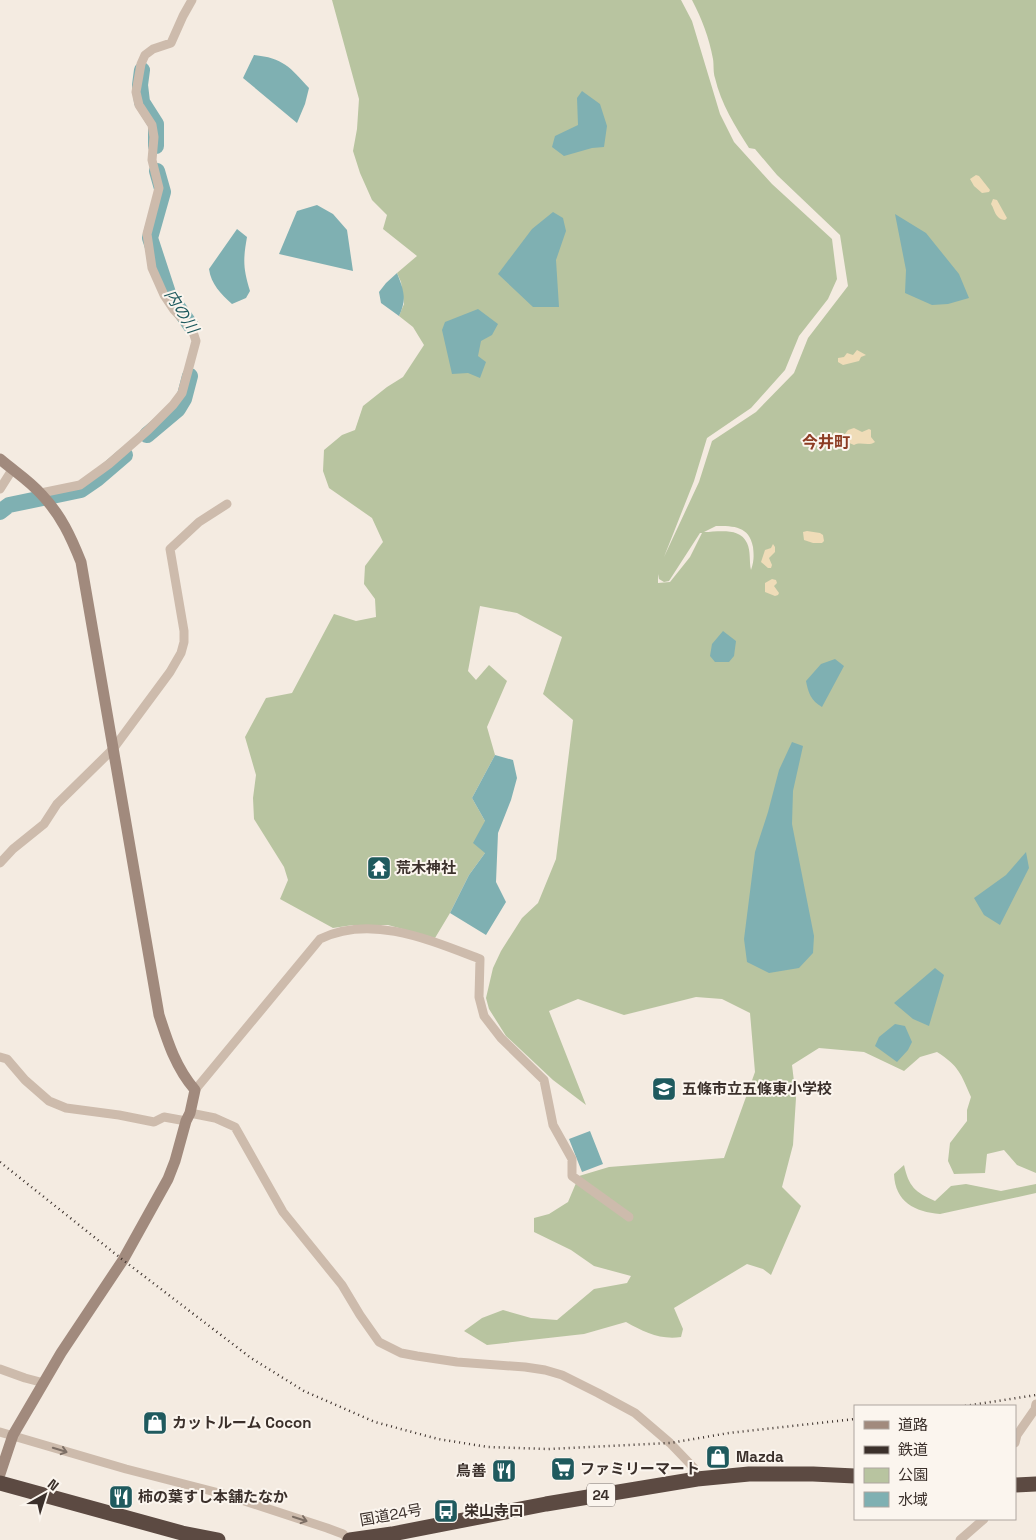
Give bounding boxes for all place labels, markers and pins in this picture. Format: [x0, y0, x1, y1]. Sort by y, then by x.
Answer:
temple icon: 荒木神社 [366, 855, 392, 881]
place label: 荒木神社 [396, 858, 456, 877]
school or university icon: 五條市立五條東小学校 [651, 1076, 677, 1102]
place label: 五條市立五條東小学校 [682, 1079, 832, 1098]
shop icon: カットルーム Cocon [142, 1410, 168, 1436]
place label: カットルーム Cocon [172, 1413, 311, 1432]
shop icon: Mazda [705, 1444, 731, 1470]
place label: Mazda [736, 1447, 784, 1466]
supermarket icon: ファミリーマート [550, 1456, 576, 1482]
restaurant icon: 鳥善 [491, 1458, 517, 1484]
place label: ファミリーマート [580, 1459, 700, 1478]
place label: 鳥善 [456, 1461, 486, 1480]
restaurant icon: 柿の葉すし本舗たなか [108, 1484, 134, 1510]
place label: 柿の葉すし本舗たなか [138, 1487, 288, 1506]
bus stop icon: 栄山寺口 [433, 1498, 459, 1524]
place label: 栄山寺口 [464, 1501, 524, 1520]

